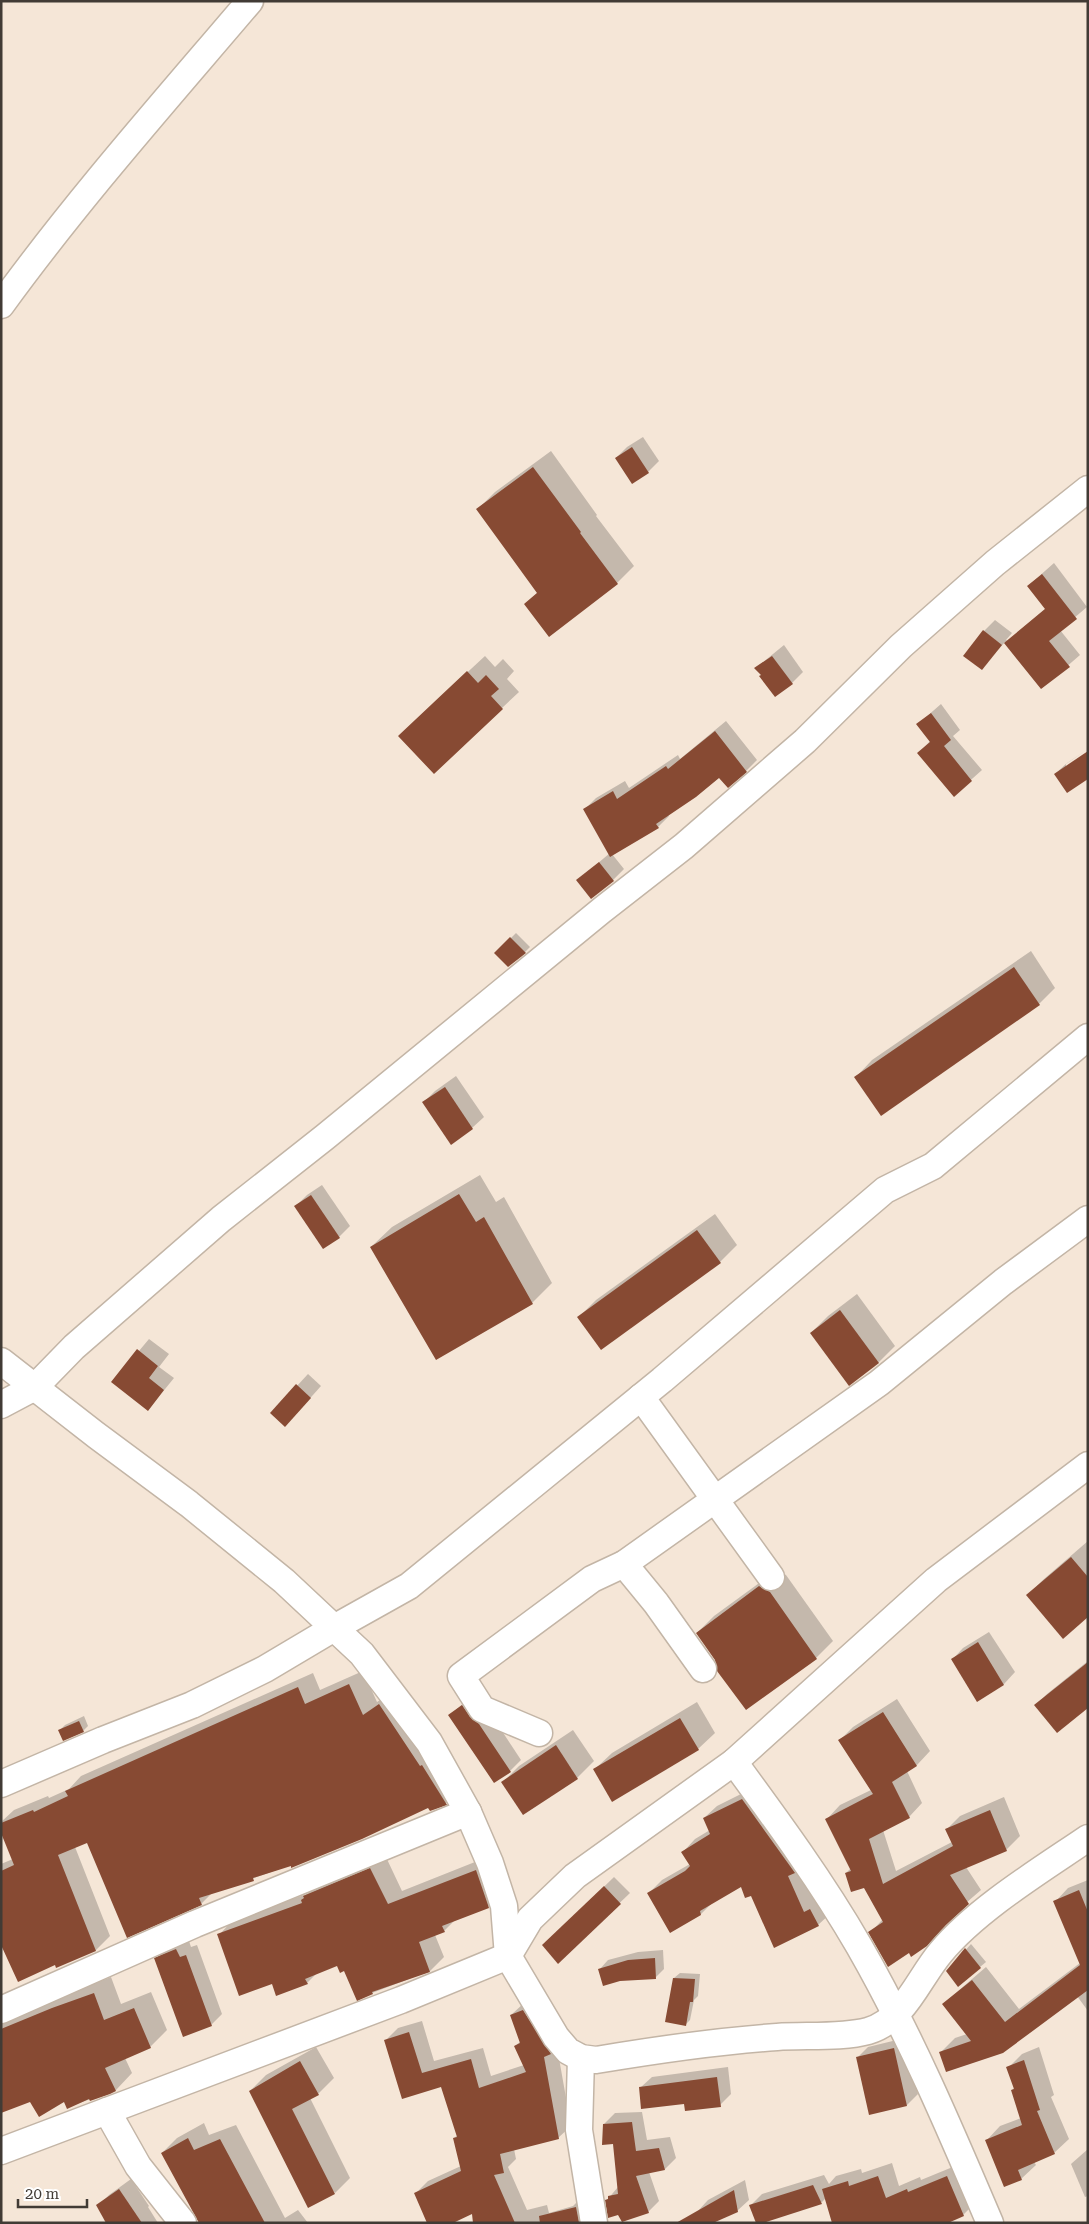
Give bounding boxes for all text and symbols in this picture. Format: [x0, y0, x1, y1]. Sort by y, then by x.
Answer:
scale bar [18, 2176, 86, 2208]
text: 20 m [25, 2185, 60, 2203]

